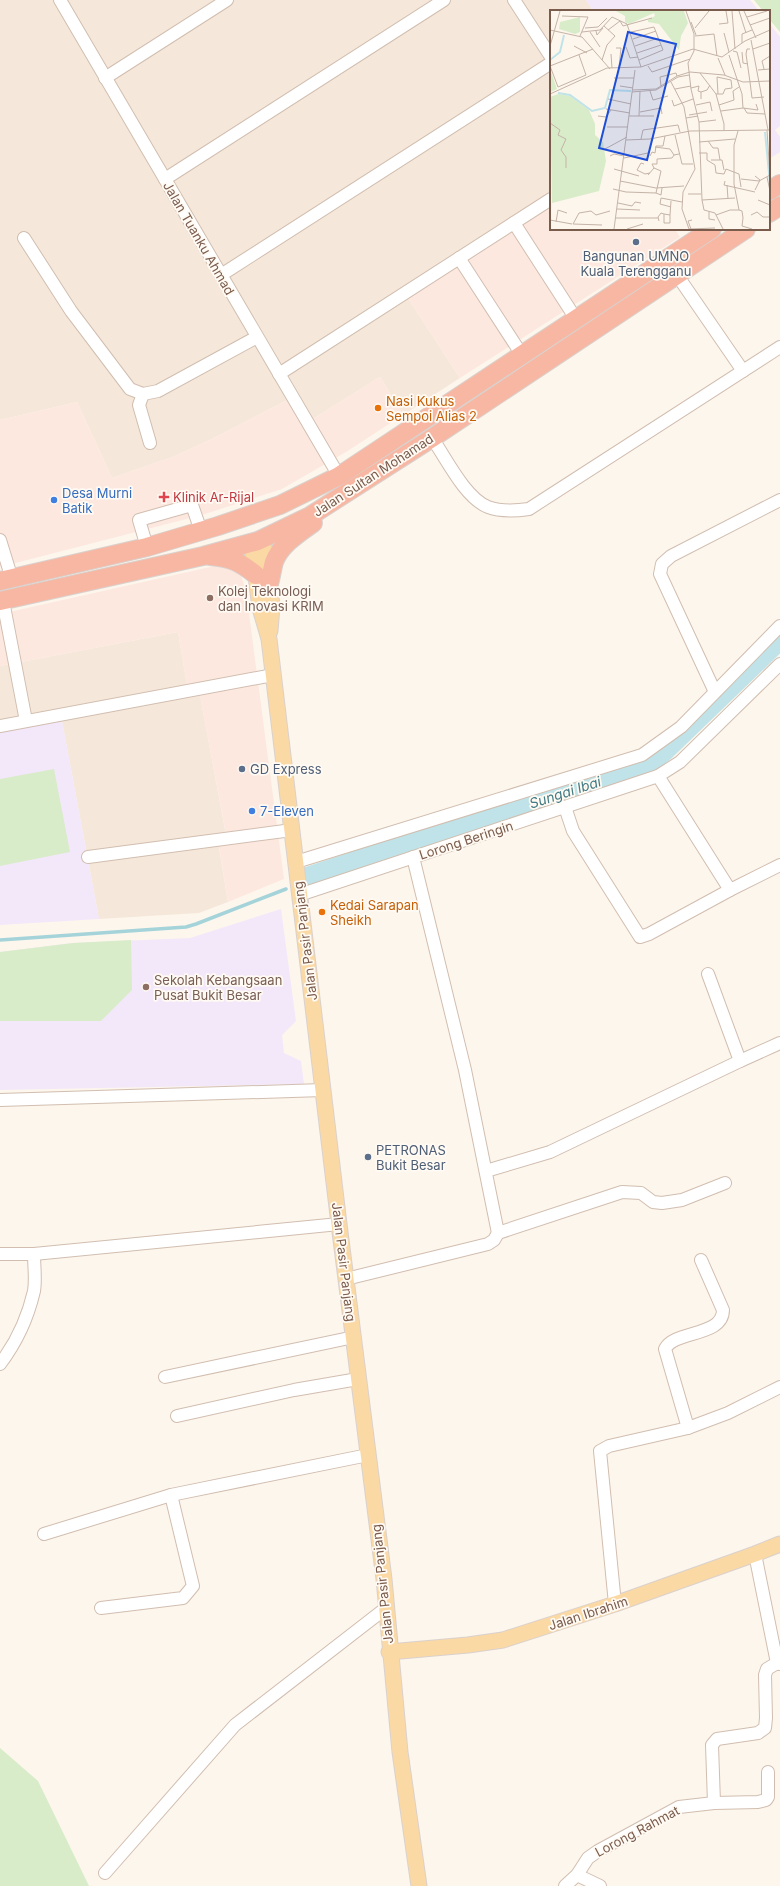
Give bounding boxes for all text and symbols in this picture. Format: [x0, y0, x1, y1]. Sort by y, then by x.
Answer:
inset map [550, 10, 770, 230]
street label: Jalan Tuanku Ahmad [160, 178, 238, 298]
marker: Bangunan UMNO Kuala Terengganu [631, 237, 641, 247]
place label: Bangunan UMNO Kuala Terengganu [581, 248, 691, 279]
place label: Nasi Kukus Sempoi Alias 2 [386, 393, 477, 424]
marker: Nasi Kukus Sempoi Alias 2 [373, 403, 383, 413]
street label: Jalan Sultan Mohamad [310, 430, 436, 520]
place label: Desa Murni Batik [62, 485, 132, 516]
place label: Klinik Ar-Rijal [173, 489, 254, 505]
marker: Klinik Ar-Rijal [158, 491, 170, 503]
marker: Desa Murni Batik [49, 495, 59, 505]
place label: Kolej Teknologi dan Inovasi KRIM [218, 583, 324, 614]
marker: Kolej Teknologi dan Inovasi KRIM [205, 593, 215, 603]
place label: GD Express [250, 761, 322, 777]
marker: GD Express [237, 764, 247, 774]
water label: Sungai Ibai [527, 772, 604, 812]
place label: 7-Eleven [260, 803, 314, 819]
marker: 7-Eleven [247, 806, 257, 816]
street label: Lorong Beringin [417, 817, 515, 863]
street label: Jalan Pasir Panjang [290, 880, 320, 1002]
place label: Kedai Sarapan Sheikh [330, 897, 419, 928]
marker: Kedai Sarapan Sheikh [317, 907, 327, 917]
place label: Sekolah Kebangsaan Pusat Bukit Besar [154, 972, 282, 1003]
marker: Sekolah Kebangsaan Pusat Bukit Besar [141, 982, 151, 992]
place label: PETRONAS Bukit Besar [376, 1142, 446, 1173]
marker: PETRONAS Bukit Besar [363, 1152, 373, 1162]
street label: Jalan Pasir Panjang [329, 1201, 359, 1323]
street label: Jalan Pasir Panjang [368, 1523, 396, 1645]
street label: Jalan Ibrahim [546, 1593, 630, 1633]
street label: Lorong Rahmat [592, 1802, 682, 1860]

